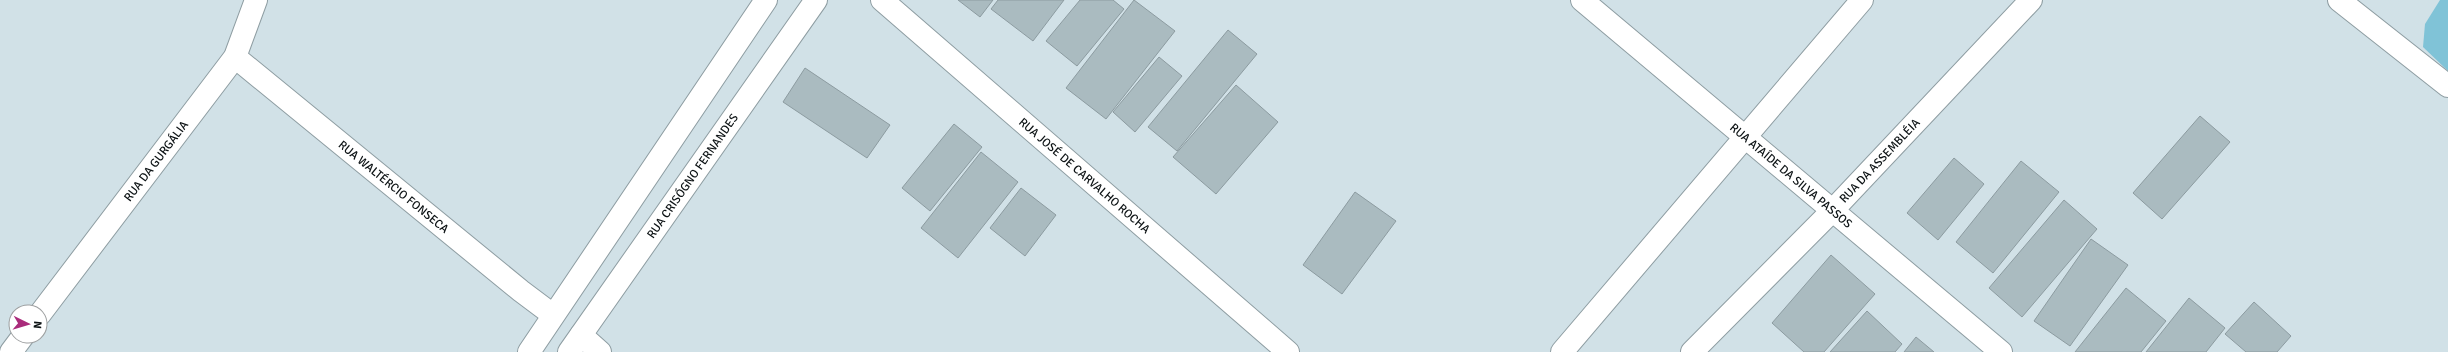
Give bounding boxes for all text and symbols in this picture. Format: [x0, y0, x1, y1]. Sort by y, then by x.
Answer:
street label: RUA CRISÓGNO FERNANDES [644, 111, 742, 242]
street label: RUA JOSÉ DE CARVALHO ROCHA [1015, 115, 1153, 237]
street label: RUA DA ASSEMBLÉIA [1836, 115, 1924, 206]
street label: RUA DA GURGÁLIA [121, 118, 192, 205]
street label: RUA ATAÍDE DA SILVA PASSOS [1726, 120, 1855, 232]
street label: RUA WALTÉRCIO FONSECA [335, 138, 452, 237]
north arrow [8, 304, 48, 344]
text: N [31, 320, 44, 329]

